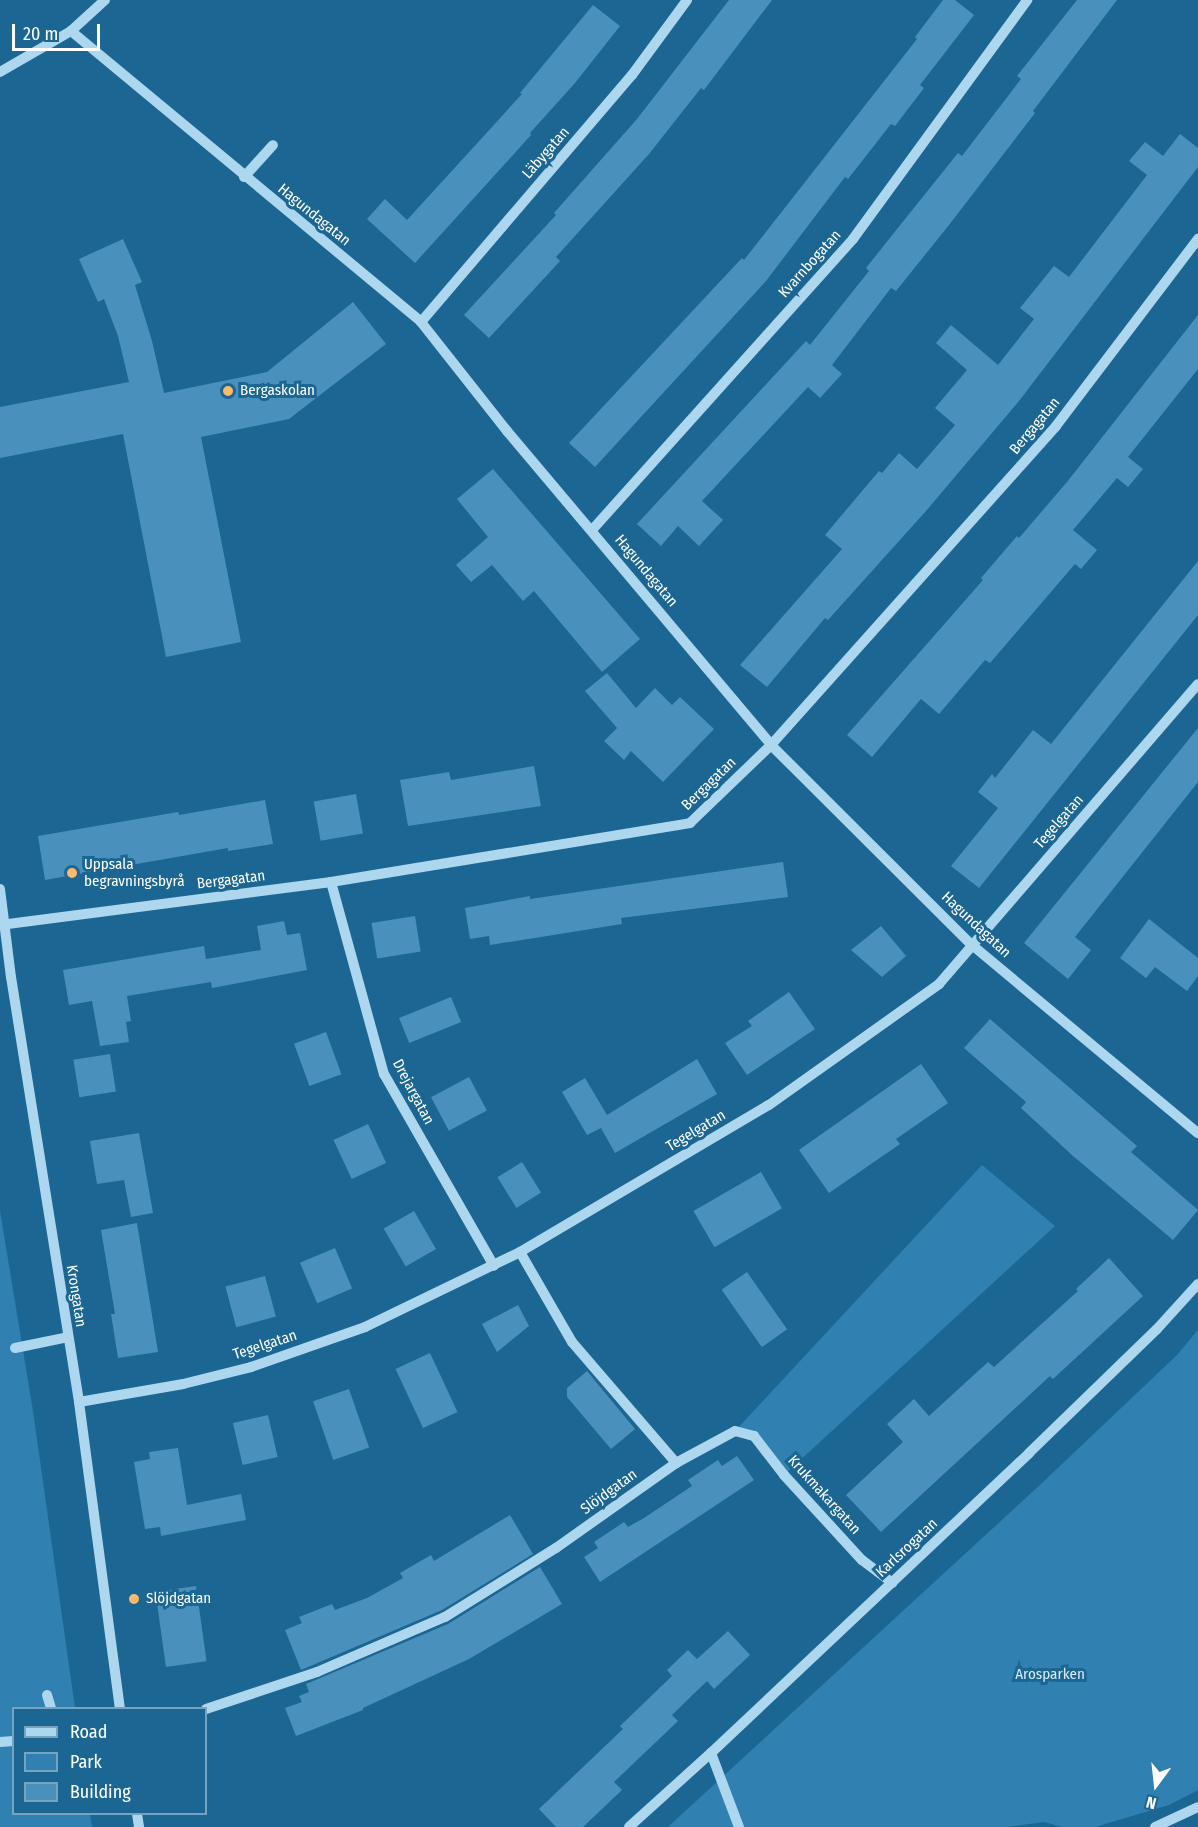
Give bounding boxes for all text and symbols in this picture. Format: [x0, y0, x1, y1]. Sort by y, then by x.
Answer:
scale bar [15, 12, 104, 50]
text: 20 m [23, 23, 58, 45]
street label: Läbygatan [519, 123, 573, 183]
street label: Hagundagatan [274, 180, 354, 250]
street label: Kvarnbogatan [775, 226, 845, 302]
place label: Bergaskolan [240, 382, 315, 400]
marker: Bergaskolan [221, 384, 235, 398]
street label: Bergagatan [1006, 394, 1064, 458]
street label: Hagundagatan [611, 531, 681, 611]
street label: Bergagatan [678, 754, 740, 814]
street label: Tegelgatan [1031, 791, 1087, 853]
place label: Uppsala begravningsbyrå [84, 855, 185, 890]
marker: Uppsala begravningsbyrå [65, 866, 79, 880]
street label: Bergagatan [196, 867, 266, 893]
street label: Hagundagatan [938, 888, 1014, 962]
street label: Drejargatan [388, 1056, 438, 1128]
street label: Tegelgatan [663, 1106, 729, 1156]
street label: Krongatan [62, 1264, 90, 1328]
street label: Tegelgatan [231, 1326, 299, 1364]
street label: Krukmakargatan [784, 1452, 864, 1538]
street label: Slöjdgatan [577, 1466, 641, 1518]
street label: Karlsrogatan [872, 1515, 942, 1581]
place label: Slöjdgatan [146, 1590, 211, 1608]
marker: Slöjdgatan [127, 1592, 141, 1606]
park label: Arosparken [1015, 1666, 1085, 1684]
legend [12, 1707, 207, 1815]
text: Road [70, 1721, 107, 1743]
text: Park [70, 1751, 102, 1773]
north arrow [1126, 1755, 1186, 1815]
text: Building [70, 1781, 131, 1803]
text: N [1144, 1792, 1158, 1813]

